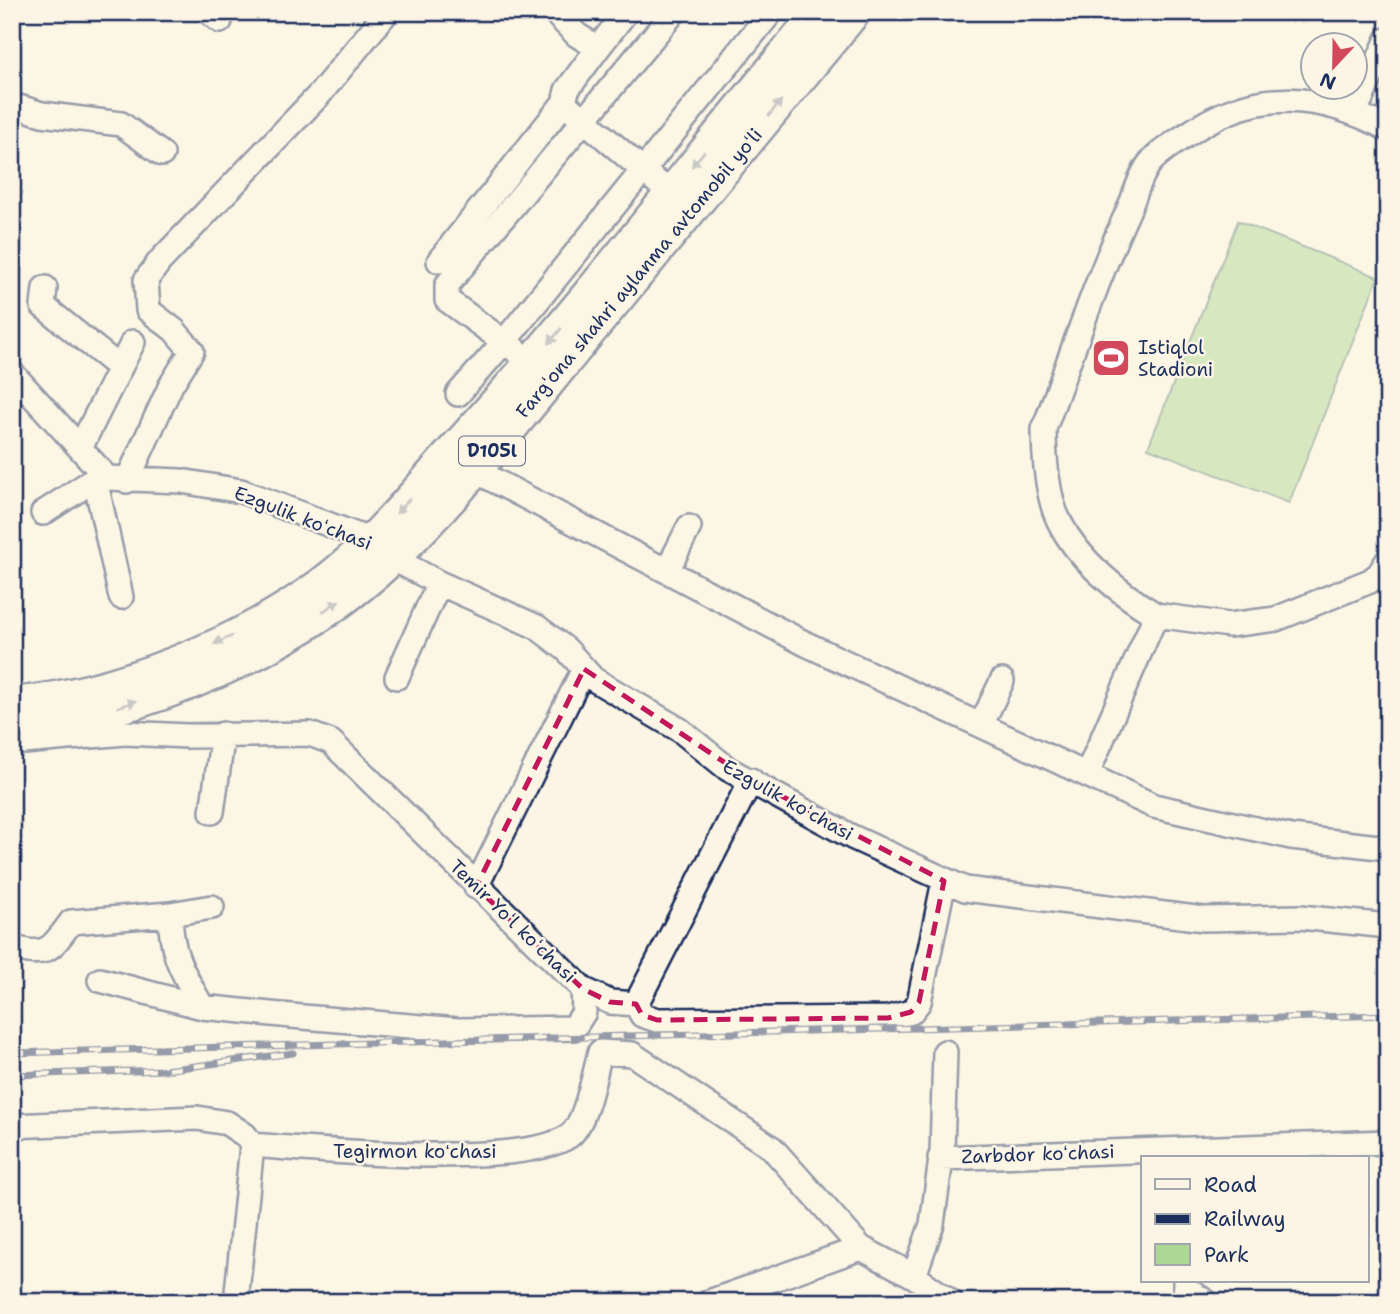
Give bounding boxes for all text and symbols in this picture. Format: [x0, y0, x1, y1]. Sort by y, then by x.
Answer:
north arrow [1298, 32, 1368, 102]
text: N [1316, 67, 1339, 96]
one-way arrow [767, 100, 782, 118]
street label: Fargʻona shahri aylanma avtomobil yoʻli [510, 123, 768, 423]
one-way arrow [691, 151, 706, 168]
one-way arrow [547, 326, 562, 344]
place label: Istiqlol Stadioni [1138, 335, 1213, 382]
sports icon: Istiqlol Stadioni [1090, 337, 1132, 379]
road number: D105l [459, 436, 525, 466]
street label: Ezgulik koʻchasi [230, 480, 376, 556]
one-way arrow [396, 497, 412, 514]
one-way arrow [321, 600, 341, 613]
one-way arrow [213, 634, 233, 646]
one-way arrow [116, 699, 137, 709]
street label: Ezgulik koʻchasi [718, 754, 858, 846]
street label: Temir Yoʻl koʻchasi [444, 854, 582, 988]
street label: Tegirmon koʻchasi [333, 1139, 497, 1164]
street label: Zarbdor koʻchasi [961, 1139, 1115, 1169]
legend [1141, 1156, 1368, 1282]
text: Road [1204, 1171, 1257, 1199]
text: Railway [1204, 1205, 1286, 1233]
text: Park [1204, 1241, 1249, 1269]

